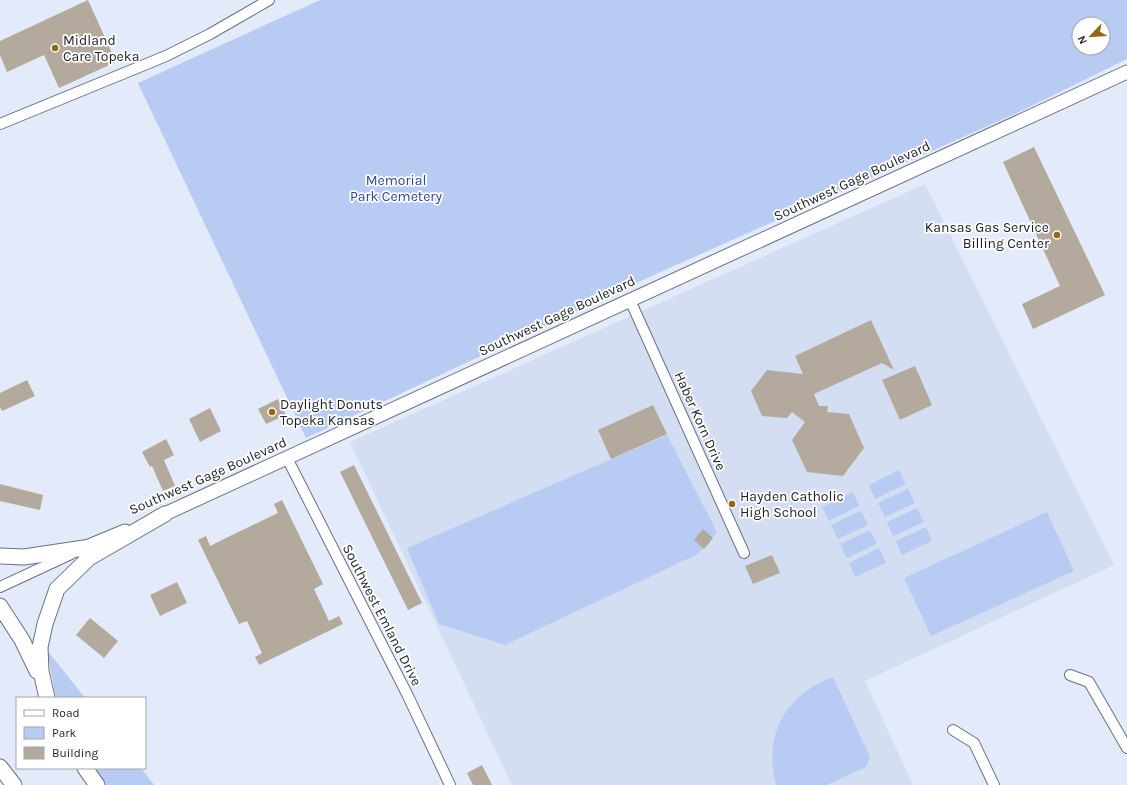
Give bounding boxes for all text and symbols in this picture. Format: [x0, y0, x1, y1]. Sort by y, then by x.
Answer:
north arrow [1071, 16, 1111, 56]
place label: Midland Care Topeka [63, 32, 139, 65]
text: N [1075, 34, 1090, 46]
marker: Midland Care Topeka [50, 43, 60, 53]
street label: Southwest Gage Boulevard [771, 137, 933, 225]
park label: Memorial Park Cemetery [350, 172, 442, 205]
place label: Kansas Gas Service Billing Center [925, 219, 1050, 252]
marker: Kansas Gas Service Billing Center [1052, 230, 1062, 240]
street label: Southwest Gage Boulevard [476, 272, 638, 360]
street label: Haber Korn Drive [671, 369, 729, 473]
place label: Daylight Donuts Topeka Kansas [280, 396, 383, 429]
marker: Daylight Donuts Topeka Kansas [267, 407, 277, 417]
street label: Southwest Gage Boulevard [127, 434, 289, 518]
place label: Hayden Catholic High School [740, 488, 844, 521]
marker: Hayden Catholic High School [727, 499, 737, 509]
street label: Southwest Emland Drive [339, 541, 425, 689]
legend [16, 697, 146, 769]
text: Road [52, 706, 80, 720]
text: Park [52, 726, 77, 740]
text: Building [52, 746, 99, 760]

